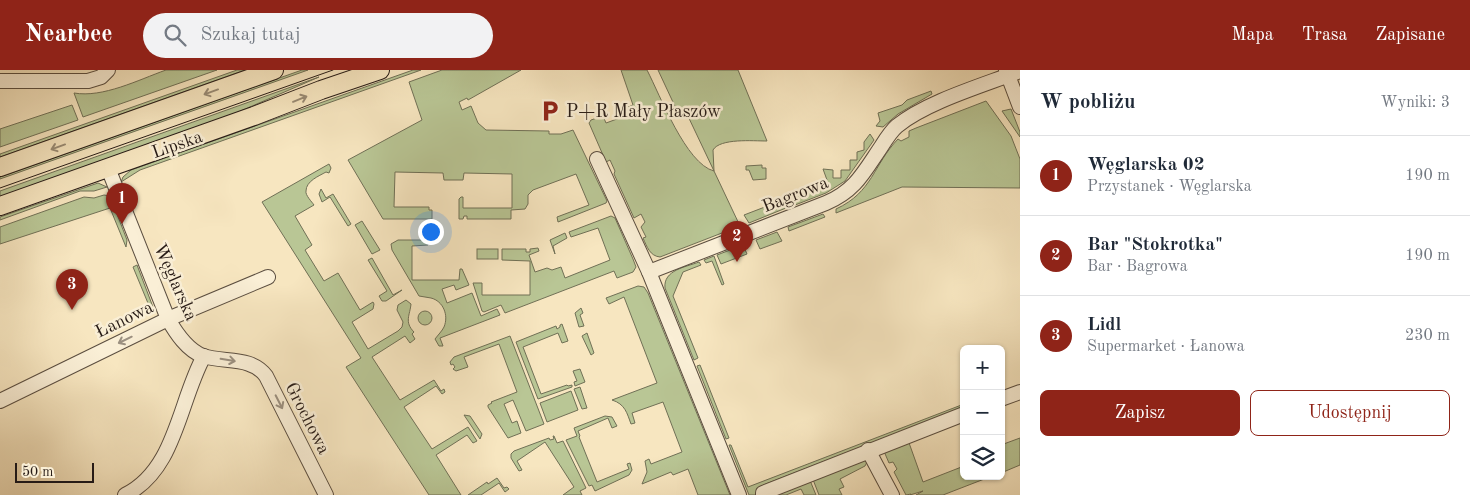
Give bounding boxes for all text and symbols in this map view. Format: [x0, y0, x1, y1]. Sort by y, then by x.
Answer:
search box [143, 13, 493, 58]
icon: search [161, 21, 189, 49]
text: Nearbee [25, 23, 113, 47]
text: Szukaj tutaj [201, 26, 300, 45]
text: Mapa [1231, 26, 1274, 44]
text: Trasa [1302, 26, 1347, 44]
text: Zapisane [1375, 26, 1445, 44]
one-way arrow [204, 88, 220, 97]
text: W pobliżu [1040, 92, 1135, 113]
one-way arrow [292, 93, 307, 102]
text: Wyniki: 3 [1381, 95, 1450, 111]
parking icon: P+R Mały Płaszów [537, 98, 563, 124]
place label: P+R Mały Płaszów [566, 103, 721, 121]
street label: Lipska [150, 128, 205, 162]
one-way arrow [51, 143, 66, 152]
text: Węglarska 02 [1087, 156, 1205, 175]
text: 1 [1051, 168, 1061, 184]
text: 190 m [1405, 168, 1450, 184]
street label: Bagrowa [760, 174, 831, 216]
text: Przystanek · Węglarska [1087, 179, 1252, 195]
pin: 1 [106, 183, 138, 224]
your location [418, 219, 444, 245]
pin: 2 [721, 221, 753, 262]
text: Bar "Stokrotka" [1087, 236, 1223, 255]
street label: Węglarska [150, 241, 200, 324]
text: 2 [1051, 248, 1061, 264]
text: 190 m [1405, 248, 1450, 264]
text: Bar · Bagrowa [1087, 259, 1188, 275]
pin: 3 [56, 269, 88, 310]
street label: Łanowa [93, 298, 156, 342]
text: Lidl [1087, 316, 1121, 335]
text: 3 [1051, 328, 1061, 344]
text: 230 m [1405, 328, 1450, 344]
one-way arrow [117, 335, 132, 345]
text: Supermarket · Łanowa [1087, 339, 1245, 355]
map controls [960, 345, 1005, 480]
button: + [960, 345, 1005, 390]
one-way arrow [220, 355, 236, 365]
street label: Grochowa [281, 380, 333, 457]
button: − [960, 390, 1005, 435]
button: Zapisz [1040, 390, 1240, 436]
button: Udostępnij [1250, 390, 1450, 436]
one-way arrow [275, 395, 285, 410]
button: layers [960, 435, 1005, 480]
scale bar [15, 460, 94, 483]
text: 50 m [22, 465, 53, 479]

